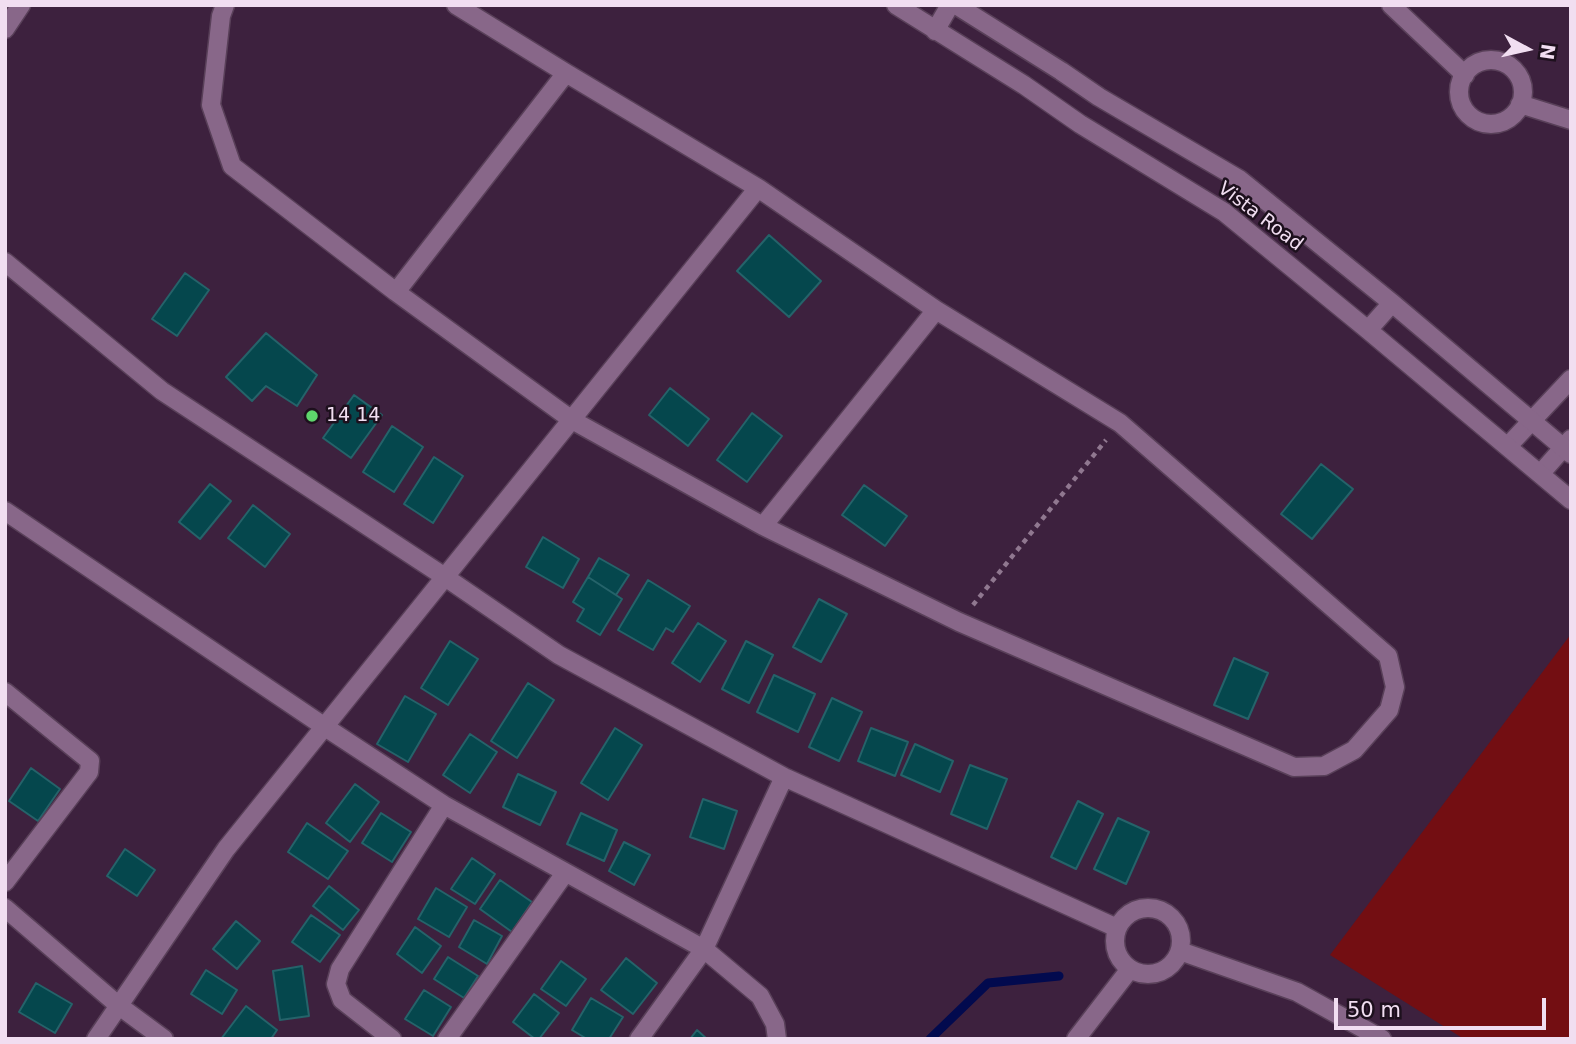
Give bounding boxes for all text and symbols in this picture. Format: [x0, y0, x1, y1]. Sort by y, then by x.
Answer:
north arrow [1492, 14, 1562, 84]
text: N [1536, 43, 1560, 61]
street label: Vista Road [1213, 178, 1307, 256]
place label: 14 14 [326, 405, 380, 427]
marker: 14 14 [304, 408, 320, 424]
scale bar [1338, 984, 1550, 1028]
text: 50 m [1347, 998, 1401, 1022]

